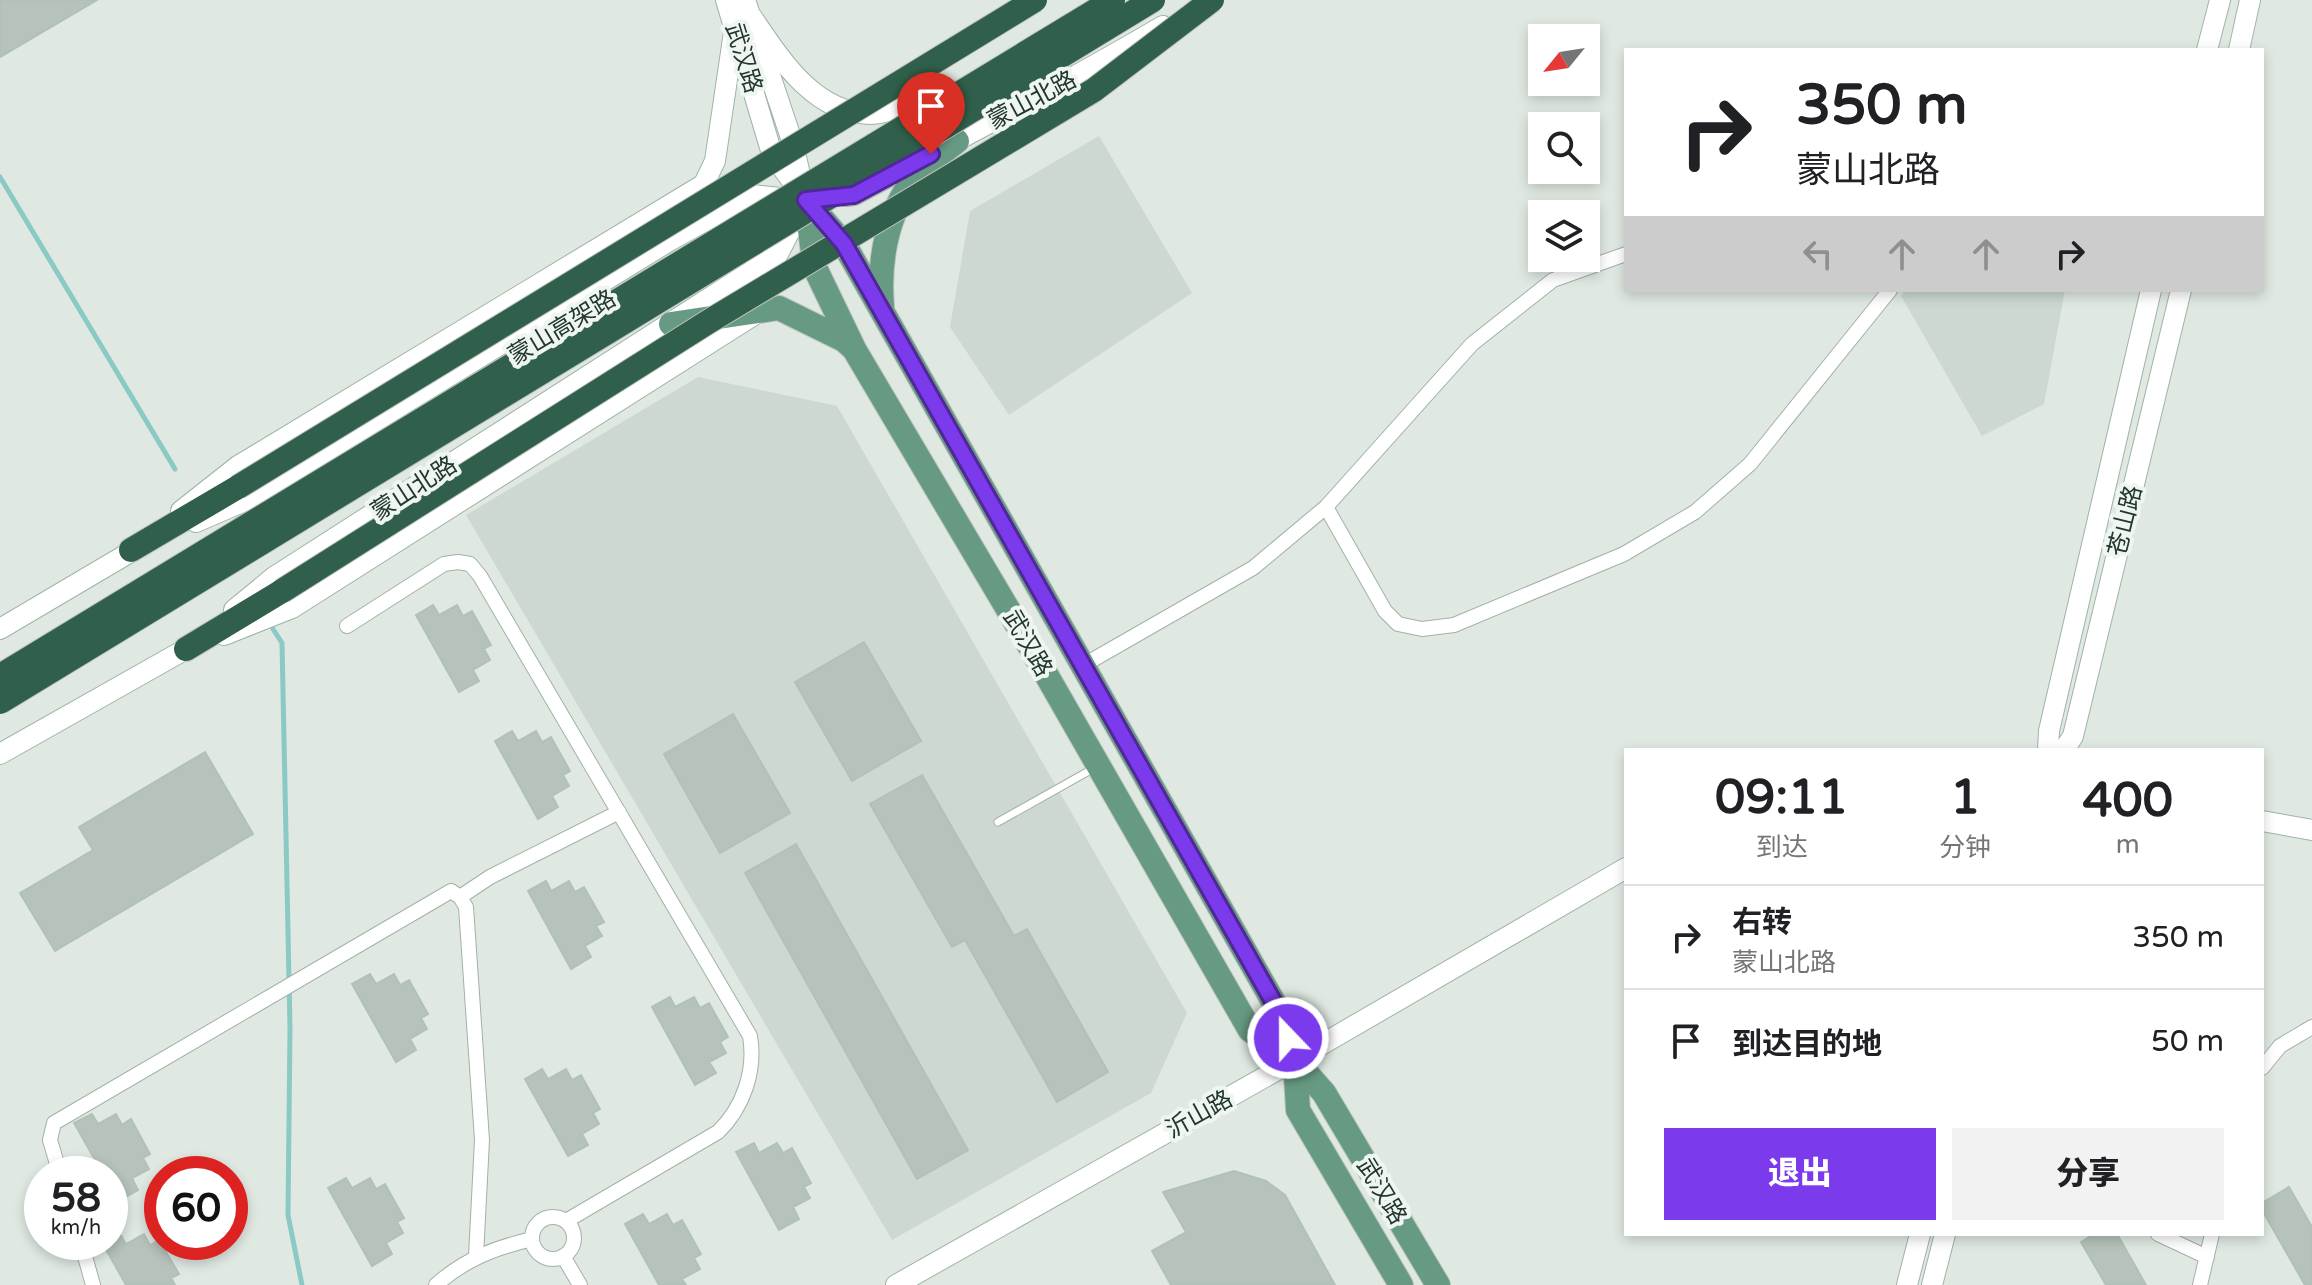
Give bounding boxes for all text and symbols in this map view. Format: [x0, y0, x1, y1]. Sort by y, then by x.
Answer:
street label: 武汉路 [719, 19, 768, 97]
north arrow [1528, 24, 1600, 96]
map controls [1528, 24, 1600, 272]
street label: 蒙山北路 [983, 65, 1081, 136]
pin [897, 72, 965, 154]
text: 350 m [1796, 72, 1967, 139]
icon: right [1664, 80, 1768, 184]
icon: arrive [909, 84, 953, 128]
button: search [1528, 112, 1600, 184]
text: 蒙山北路 [1796, 149, 1940, 192]
button: layers [1528, 200, 1600, 272]
icon: left [1796, 232, 1840, 276]
icon: ahead [1880, 232, 1924, 276]
icon: ahead [1964, 232, 2008, 276]
icon: right [2048, 232, 2092, 276]
street label: 蒙山高架路 [503, 284, 621, 371]
street label: 蒙山北路 [366, 450, 462, 527]
street label: 苍山路 [2103, 483, 2148, 560]
street label: 武汉路 [997, 605, 1058, 682]
text: 09:11 [1715, 769, 1848, 827]
text: 1 [1950, 769, 1980, 827]
text: 400 [2082, 772, 2173, 830]
text: m [2116, 829, 2140, 860]
text: 到达 [1756, 832, 1808, 863]
text: 分钟 [1939, 832, 1991, 863]
text: 右转 [1732, 904, 1792, 941]
icon: right [1664, 915, 1708, 959]
text: 350 m [2132, 919, 2224, 956]
text: 蒙山北路 [1732, 947, 1836, 978]
position arrow [1246, 996, 1330, 1080]
icon: arrive [1664, 1019, 1708, 1063]
text: 50 m [2151, 1023, 2224, 1060]
text: 到达目的地 [1732, 1026, 1882, 1063]
street label: 沂山路 [1161, 1084, 1238, 1145]
button: 退出 [1664, 1128, 1936, 1220]
button: 分享 [1952, 1128, 2224, 1220]
street label: 武汉路 [1351, 1153, 1413, 1230]
speed limit sign: 60 [144, 1156, 248, 1260]
text: 58 [51, 1174, 101, 1222]
text: km/h [51, 1216, 101, 1240]

